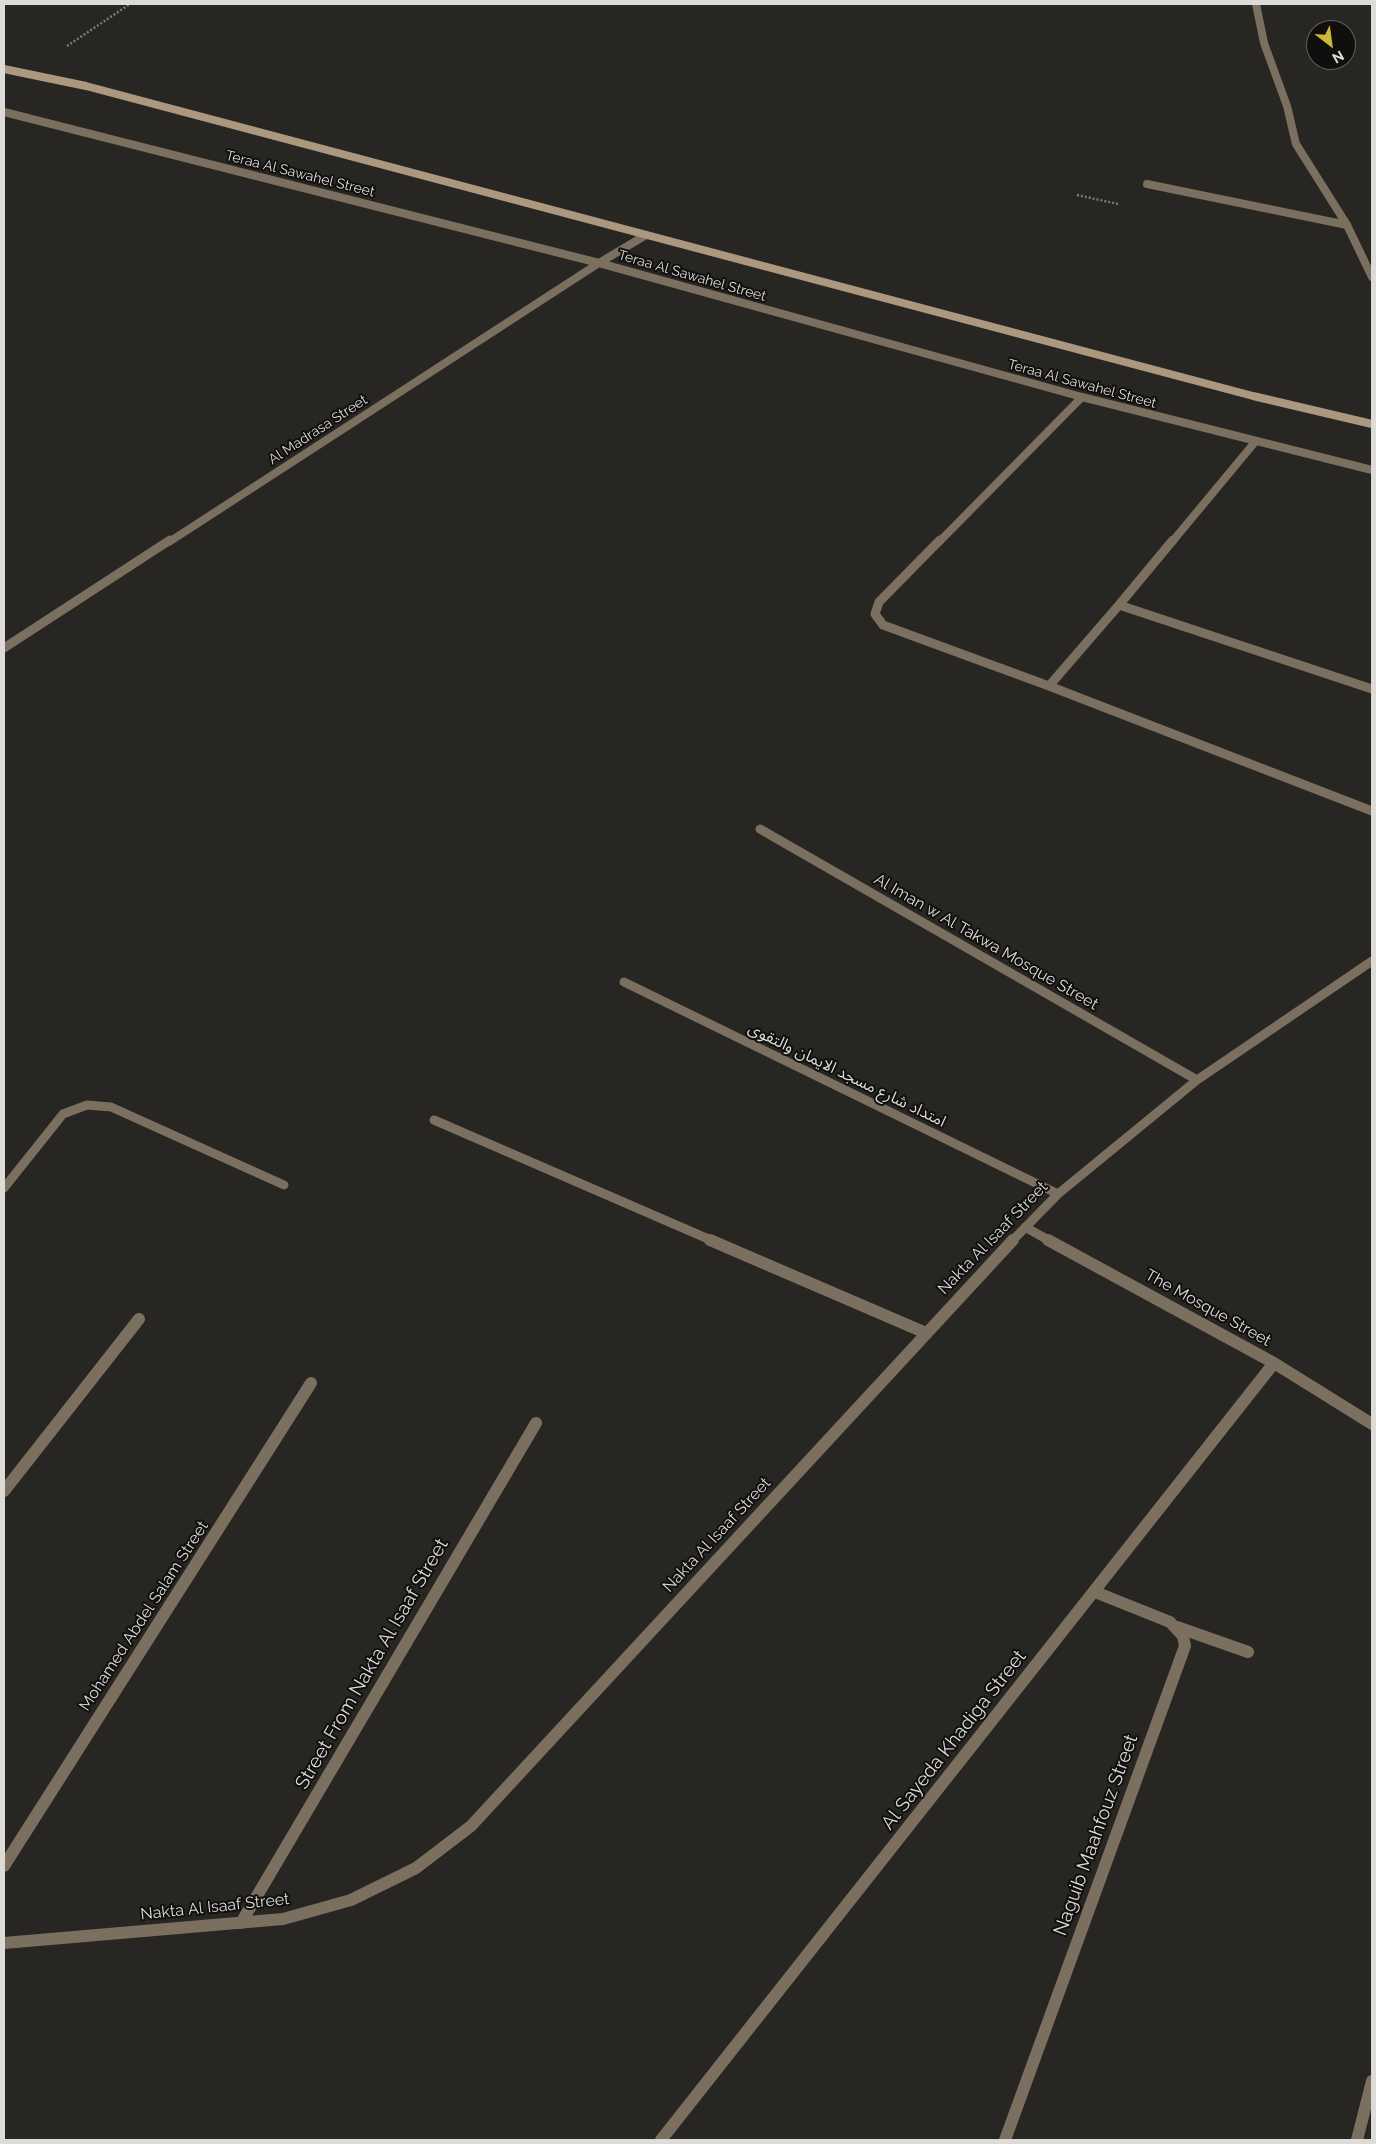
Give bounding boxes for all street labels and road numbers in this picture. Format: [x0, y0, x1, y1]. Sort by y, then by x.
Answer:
street label: Teraa Al Sawahel Street [224, 147, 376, 201]
street label: Teraa Al Sawahel Street [616, 247, 768, 305]
street label: Teraa Al Sawahel Street [1006, 356, 1158, 412]
street label: Al Madrasa Street [265, 392, 371, 468]
street label: Al Iman w Al Takwa Mosque Street [871, 870, 1101, 1014]
street label: امتداد شارع مسجد الايمان والتقوى [745, 1019, 949, 1131]
street label: Nakta Al Isaaf Street [934, 1178, 1052, 1298]
street label: The Mosque Street [1142, 1265, 1274, 1351]
street label: Nakta Al Isaaf Street [659, 1474, 775, 1596]
street label: Mohamed Abdel Salam Street [75, 1517, 213, 1715]
street label: Street From Nakta Al Isaaf Street [291, 1535, 453, 1793]
street label: Al Sayeda Khadiga Street [877, 1646, 1031, 1834]
street label: Naguib Maahfouz Street [1049, 1731, 1143, 1939]
street label: Nakta Al Isaaf Street [140, 1890, 290, 1924]

